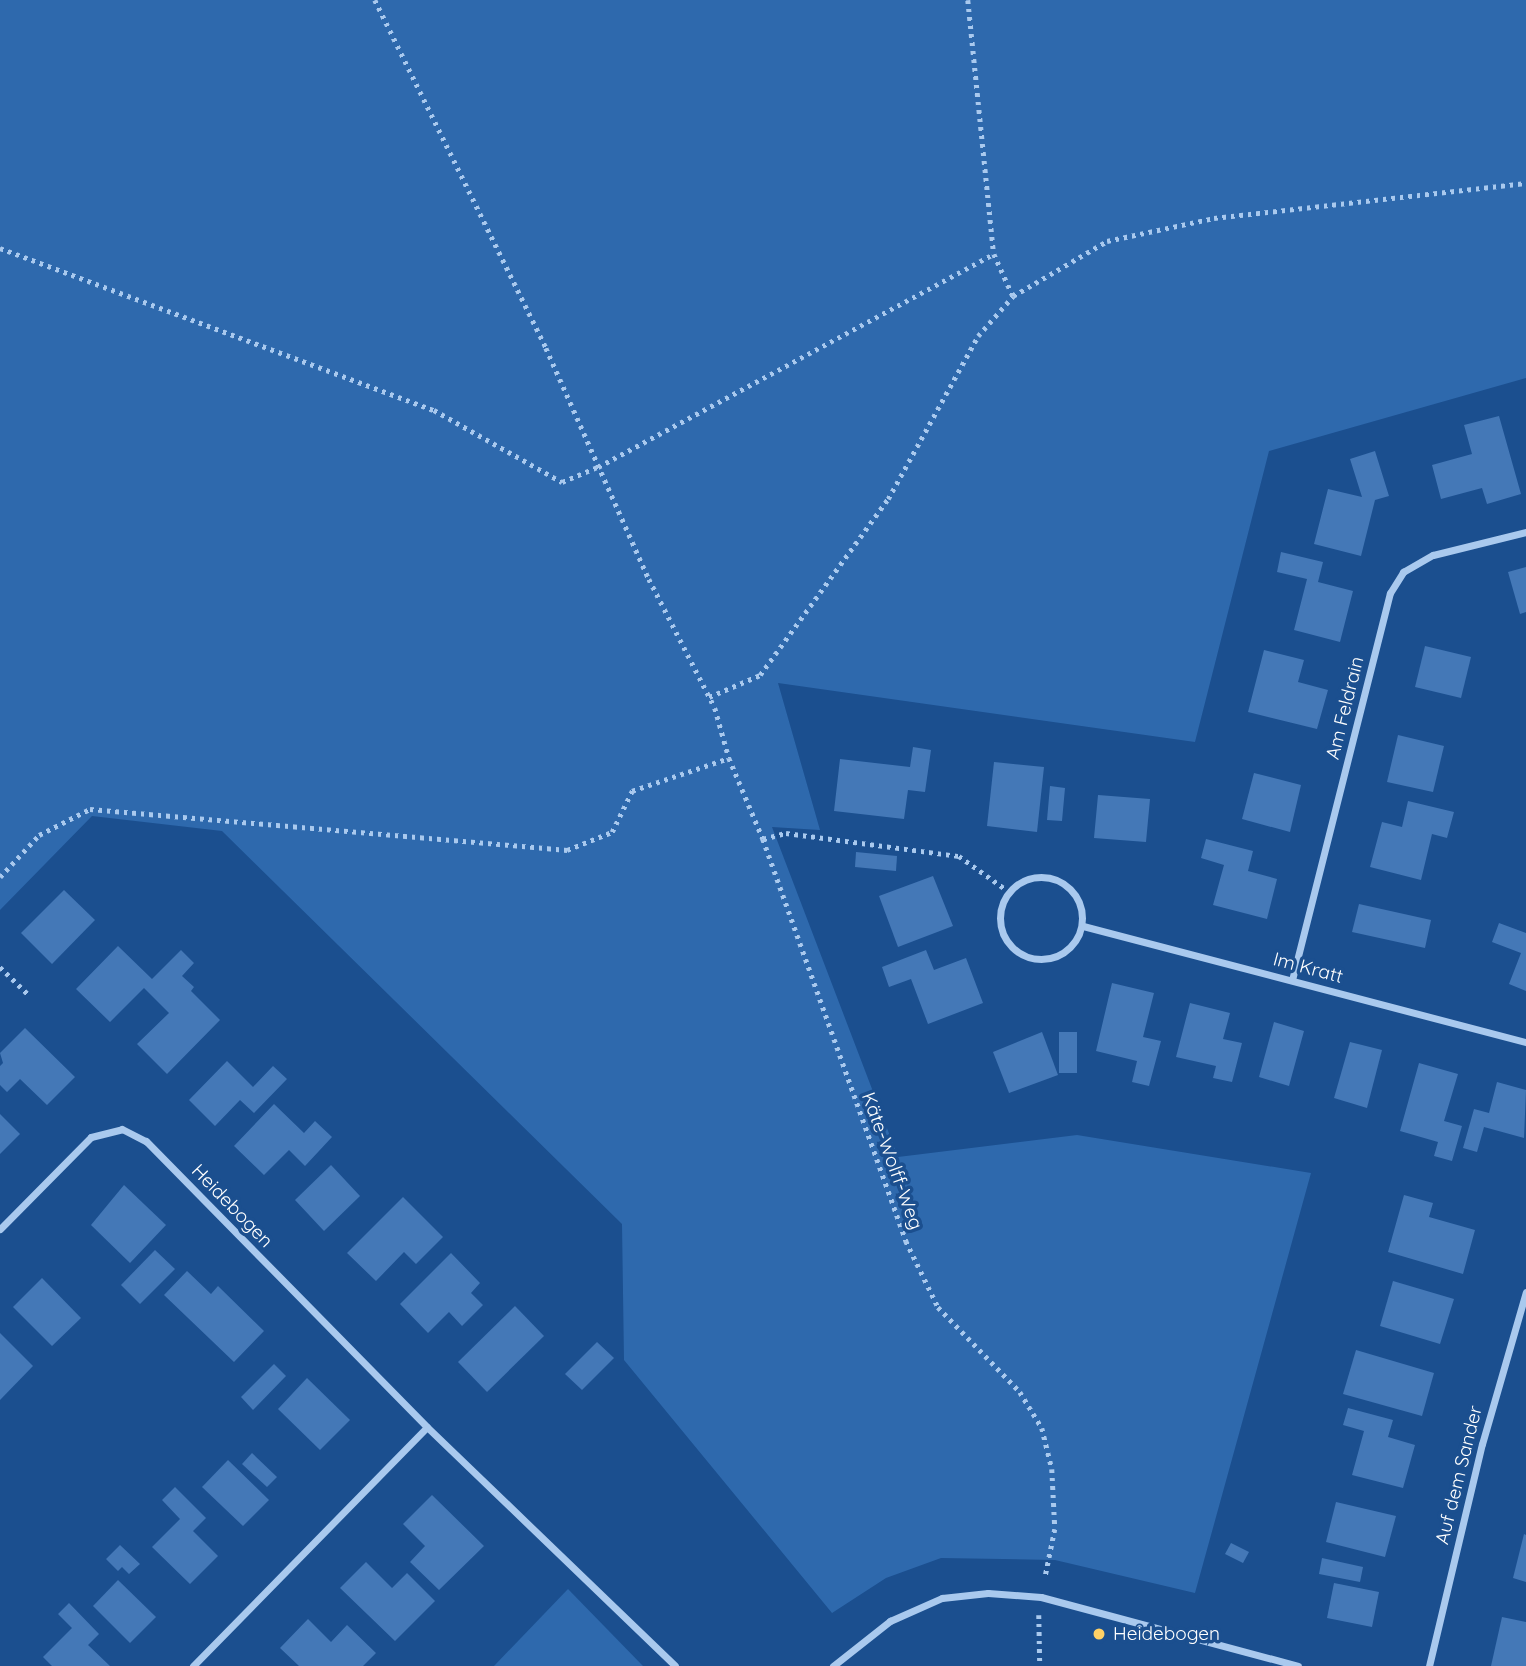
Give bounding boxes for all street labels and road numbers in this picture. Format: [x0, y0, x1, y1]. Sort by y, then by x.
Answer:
street label: Am Feldrain [1321, 654, 1369, 762]
street label: Im Kratt [1271, 948, 1345, 988]
street label: Käte-Wolff-Weg [857, 1089, 927, 1233]
street label: Heidebogen [187, 1160, 277, 1252]
street label: Auf dem Sander [1431, 1403, 1487, 1547]

